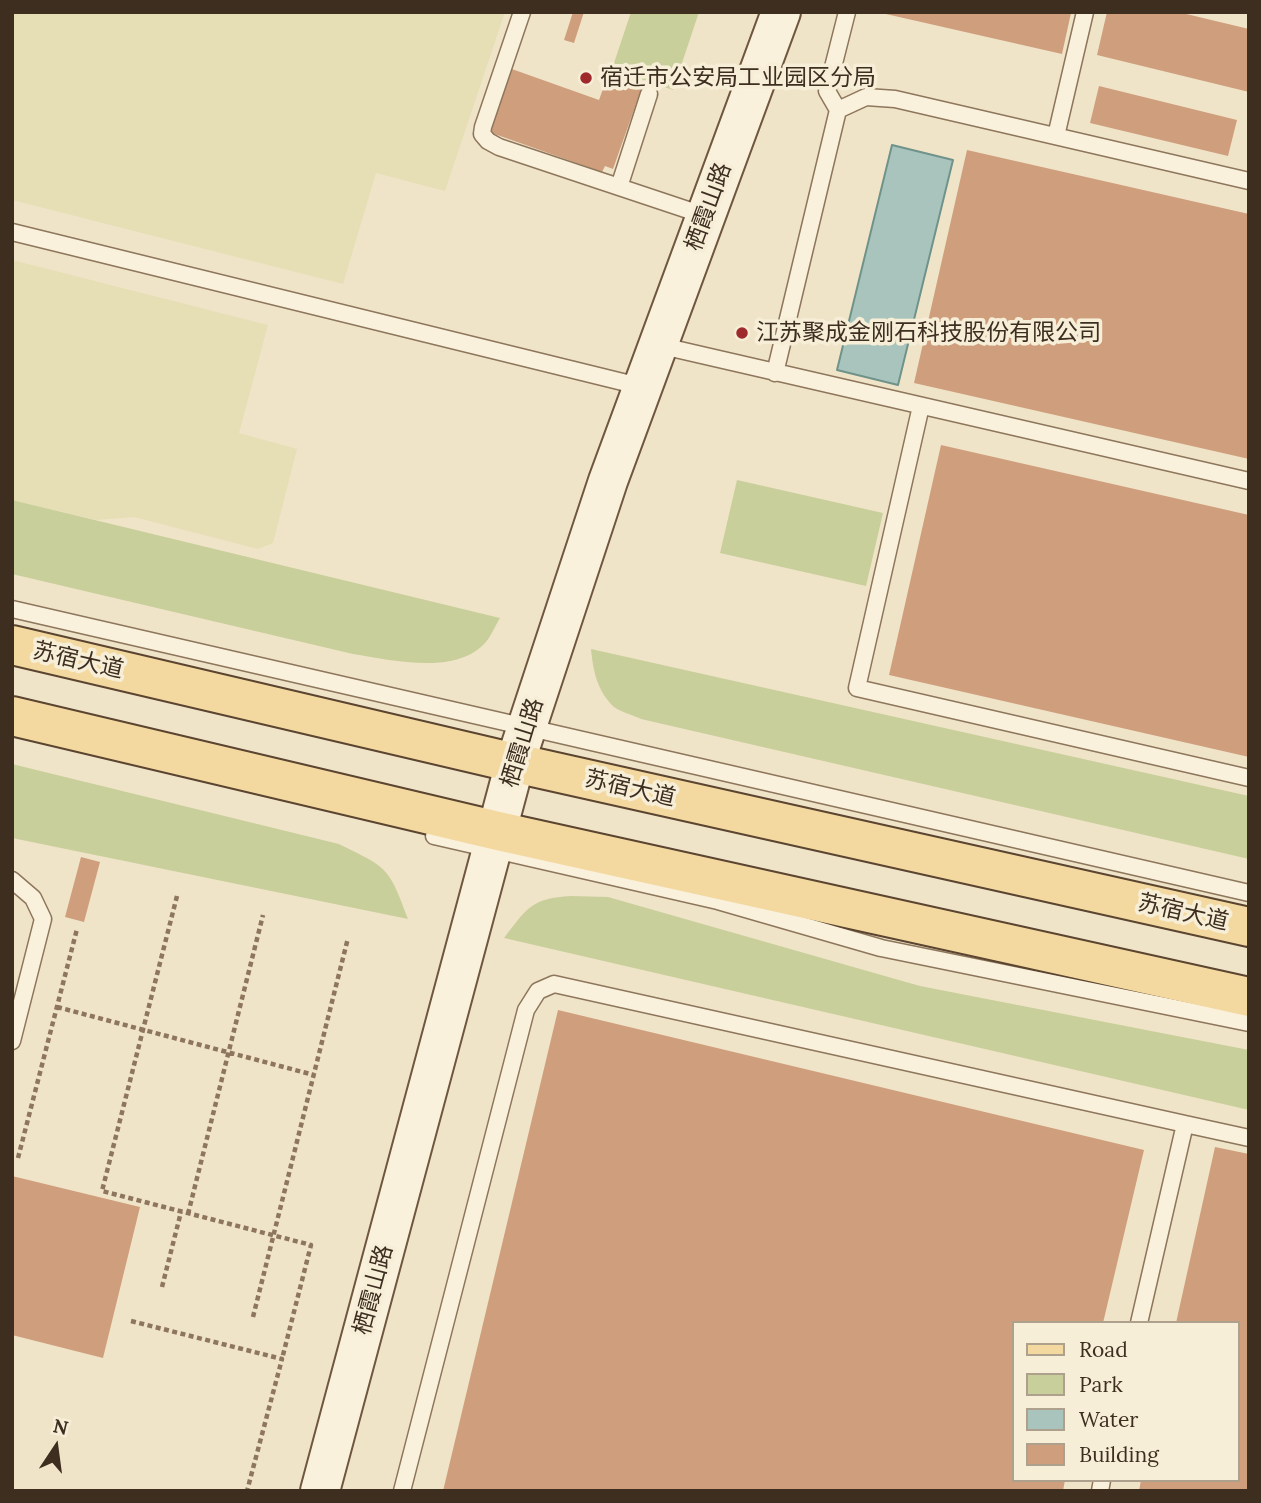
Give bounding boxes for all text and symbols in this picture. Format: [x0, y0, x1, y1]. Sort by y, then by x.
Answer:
place label: 宿迁市公安局工业园区分局 [600, 64, 876, 92]
marker: 宿迁市公安局工业园区分局 [578, 70, 594, 86]
street label: 栖霞山路 [680, 159, 738, 255]
place label: 江苏聚成金刚石科技股份有限公司 [756, 319, 1101, 347]
marker: 江苏聚成金刚石科技股份有限公司 [734, 325, 750, 341]
street label: 苏宿大道 [30, 637, 126, 685]
street label: 栖霞山路 [496, 695, 550, 791]
street label: 苏宿大道 [582, 765, 678, 813]
street label: 苏宿大道 [1135, 889, 1231, 937]
street label: 栖霞山路 [349, 1242, 399, 1338]
legend [1012, 1321, 1240, 1482]
text: Road [1079, 1336, 1128, 1363]
text: Park [1079, 1371, 1123, 1398]
text: Water [1079, 1406, 1138, 1433]
north arrow [21, 1412, 91, 1482]
text: N [51, 1413, 71, 1440]
text: Building [1079, 1441, 1159, 1468]

